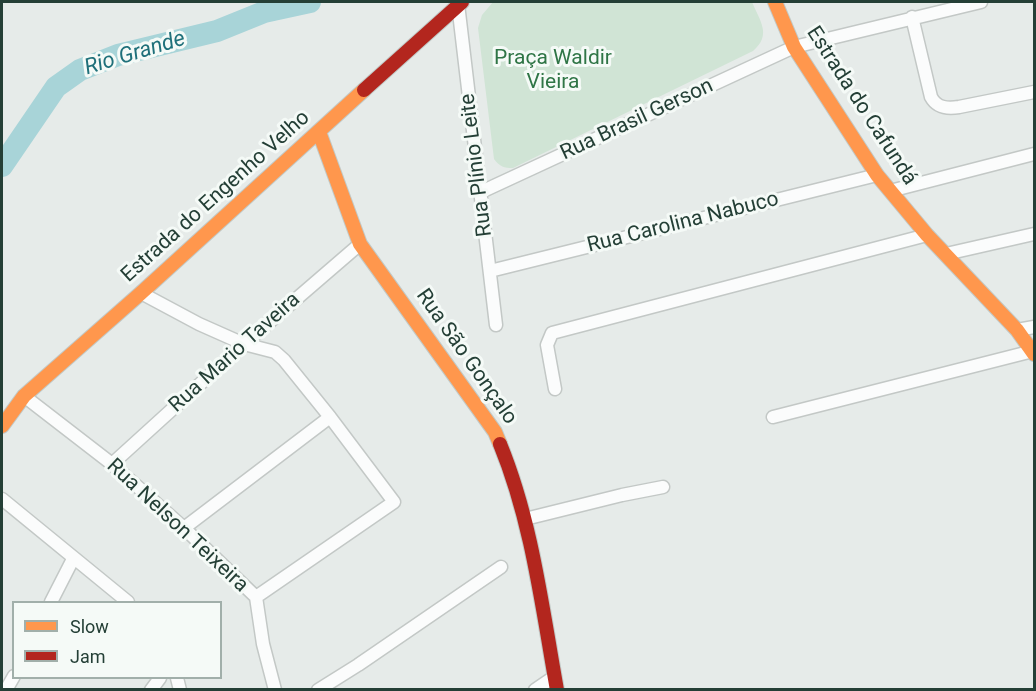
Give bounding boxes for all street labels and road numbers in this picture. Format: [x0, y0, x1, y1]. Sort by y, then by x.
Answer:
street label: Estrada do Cafundá [800, 22, 922, 190]
street label: Rua Brasil Gerson [557, 74, 717, 166]
street label: Rua Plínio Leite [456, 92, 498, 238]
street label: Estrada do Engenho Velho [117, 106, 315, 288]
street label: Rua Carolina Nabuco [585, 187, 781, 259]
street label: Rua São Gonçalo [410, 284, 522, 430]
street label: Rua Mario Taveira [164, 288, 306, 418]
street label: Rua Nelson Teixeira [101, 454, 253, 598]

